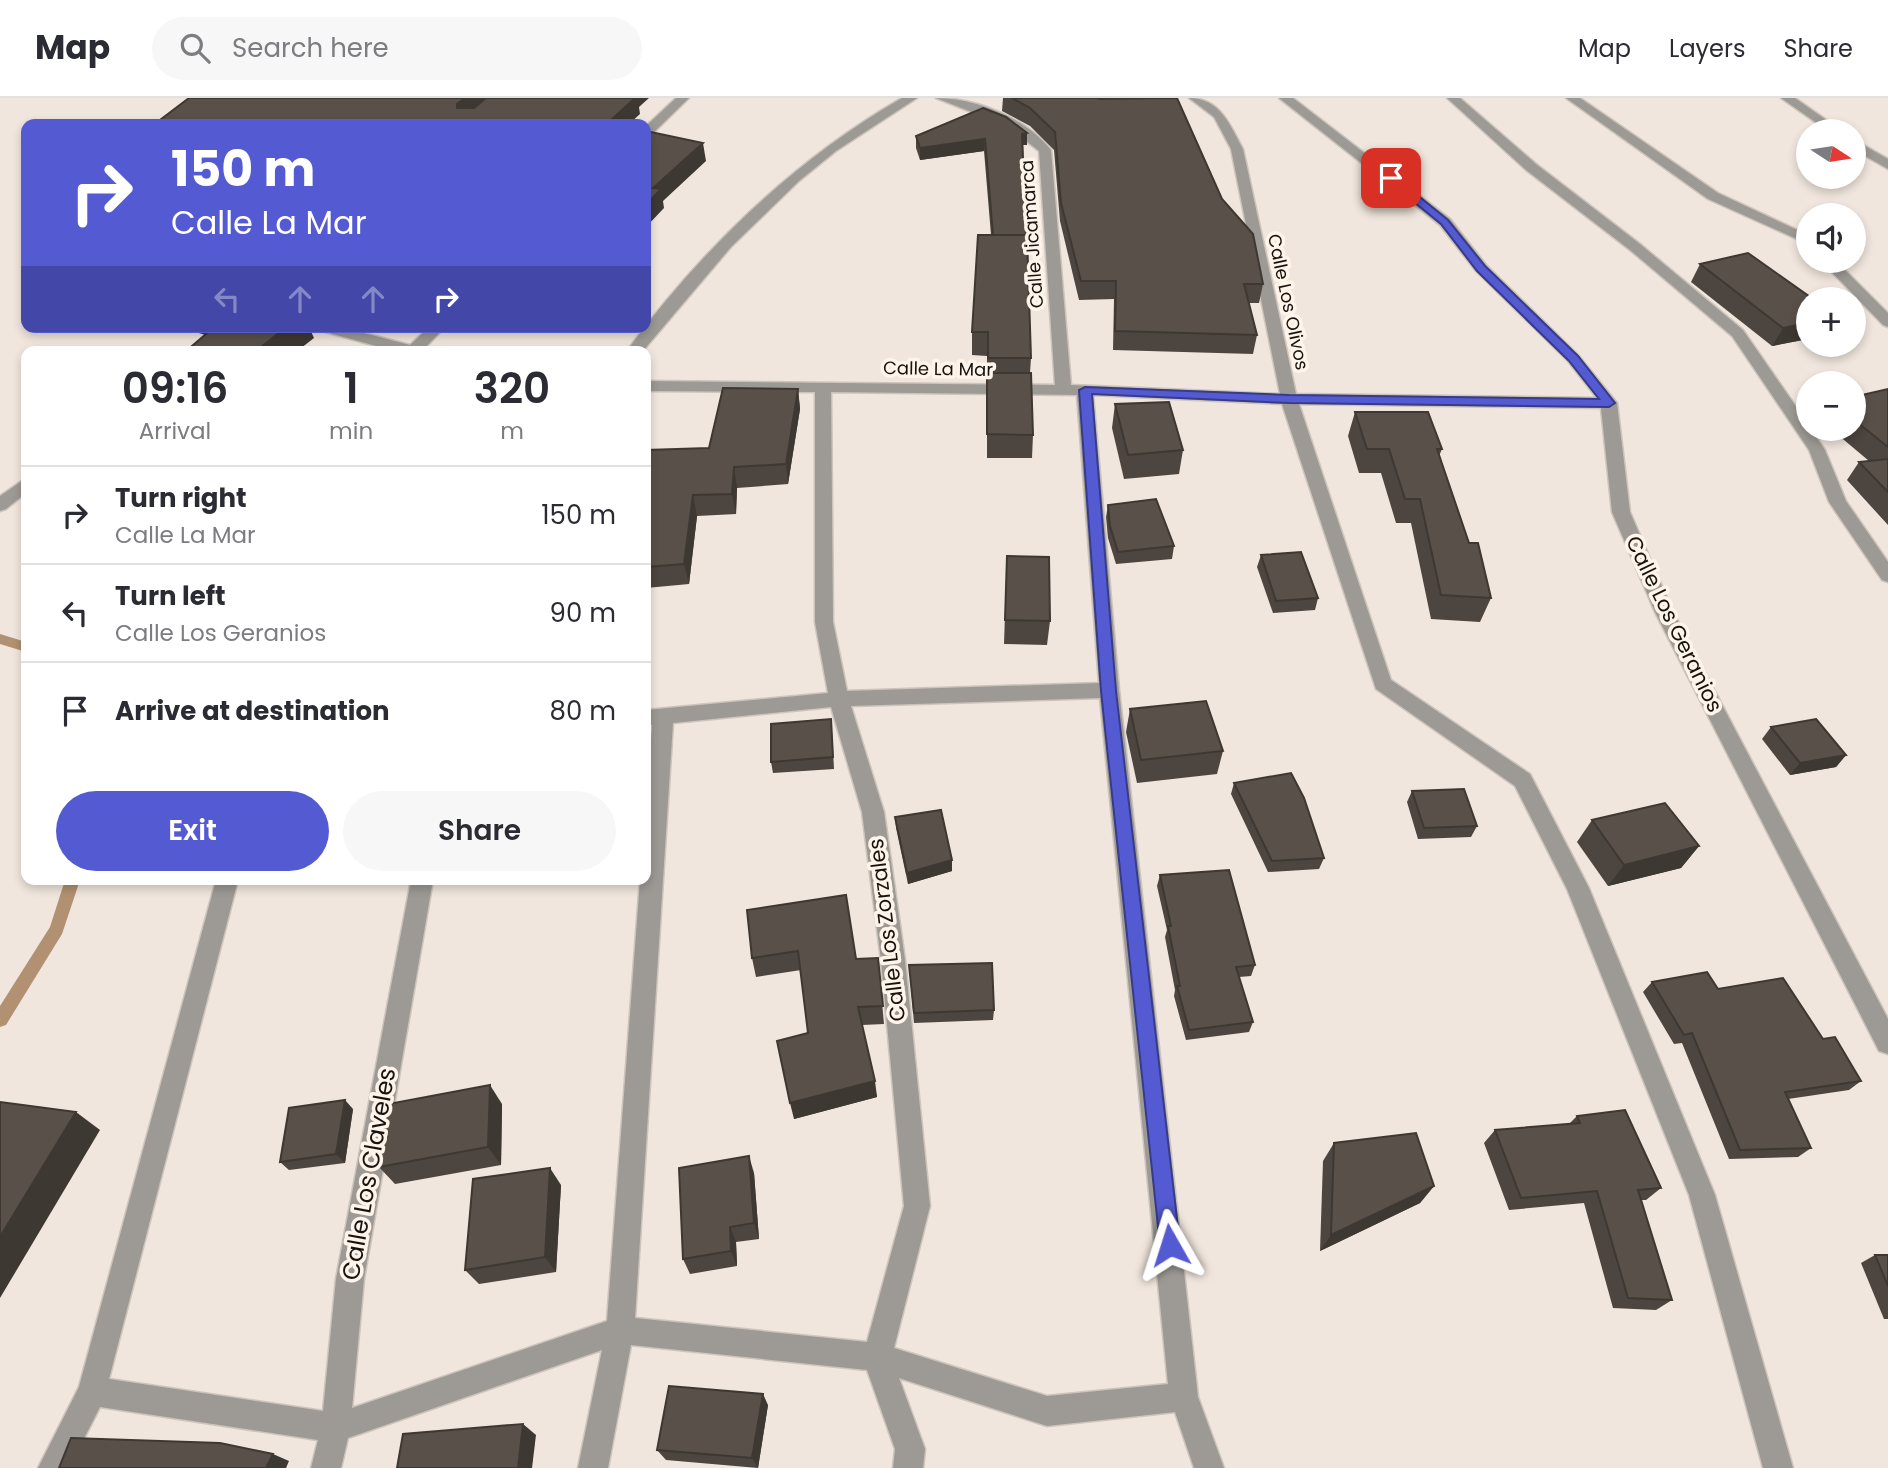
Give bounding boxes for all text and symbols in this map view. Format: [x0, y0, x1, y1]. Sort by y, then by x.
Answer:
search box [152, 17, 642, 80]
text: Map [35, 24, 110, 71]
icon: search [176, 29, 214, 67]
text: Search here [232, 30, 389, 66]
text: Map [1578, 32, 1631, 65]
text: Layers [1669, 32, 1745, 65]
text: Share [1783, 32, 1853, 65]
north arrow [1796, 119, 1866, 189]
map controls [1796, 119, 1866, 441]
text: 150 m [171, 135, 316, 203]
icon: right [56, 147, 147, 238]
pin [1361, 148, 1421, 208]
street label: Calle Jicamarca [1014, 159, 1049, 309]
icon: arrive [1372, 159, 1410, 197]
text: Calle La Mar [171, 200, 367, 245]
button: sound [1796, 203, 1866, 273]
street label: Calle Los Olivos [1262, 232, 1315, 372]
icon: left [208, 280, 246, 318]
icon: ahead [281, 280, 319, 318]
icon: ahead [354, 280, 392, 318]
icon: right [427, 280, 465, 318]
button: + [1796, 287, 1866, 357]
street label: Calle La Mar [883, 355, 994, 382]
text: 09:16 [122, 359, 228, 418]
text: 1 [343, 359, 359, 418]
text: 320 [474, 359, 550, 418]
button: − [1796, 371, 1866, 441]
text: Arrival [139, 415, 211, 447]
text: min [329, 415, 373, 447]
text: m [500, 415, 524, 447]
text: Turn right [115, 480, 247, 516]
icon: right [56, 496, 94, 534]
text: 150 m [541, 497, 616, 533]
text: Calle La Mar [115, 519, 256, 551]
street label: Calle Los Geranios [1619, 531, 1730, 717]
text: Turn left [115, 578, 226, 614]
icon: left [56, 594, 94, 632]
text: 90 m [550, 595, 616, 631]
text: Calle Los Geranios [115, 617, 326, 649]
icon: arrive [56, 692, 94, 730]
text: Arrive at destination [115, 693, 390, 729]
text: 80 m [550, 693, 616, 729]
button: Exit [56, 791, 329, 871]
button: Share [343, 791, 616, 871]
street label: Calle Los Zorzales [861, 837, 912, 1023]
street label: Calle Los Claveles [334, 1065, 403, 1283]
position arrow [1133, 1208, 1207, 1282]

